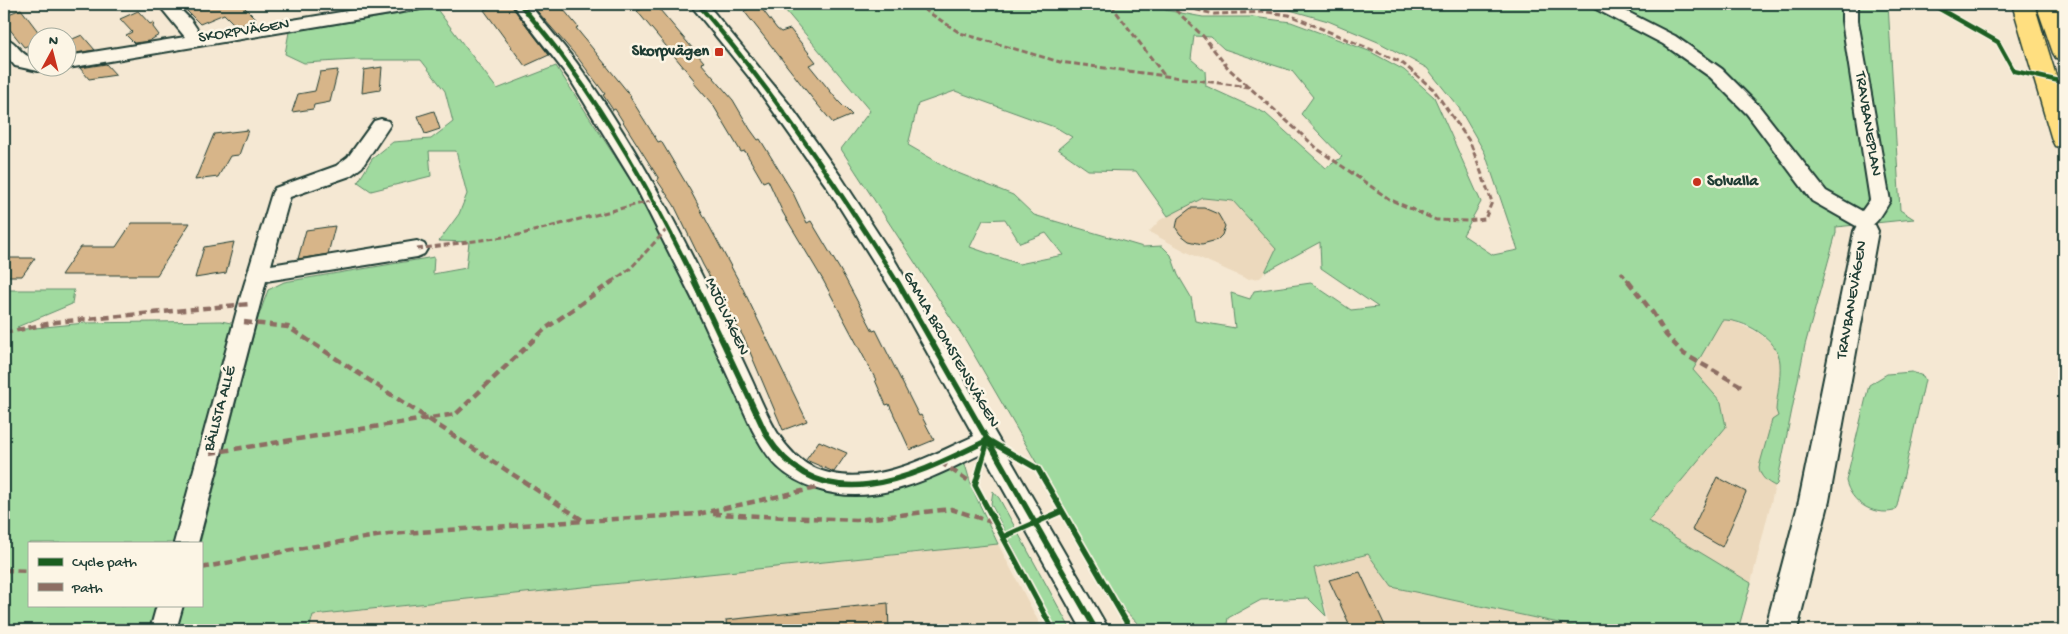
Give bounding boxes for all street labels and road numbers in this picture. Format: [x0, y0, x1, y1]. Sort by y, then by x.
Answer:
street label: SKORPVÄGEN [197, 15, 291, 49]
street label: TRAVBANEPLAN [1849, 69, 1885, 178]
street label: TRAVBANEVÄGEN [1833, 239, 1873, 362]
street label: GAMLA BROMSTENSVÄGEN [897, 268, 1003, 432]
street label: MJÖLVÄGEN [700, 275, 752, 359]
street label: BÄLLSTA ALLÉ [200, 363, 242, 455]

